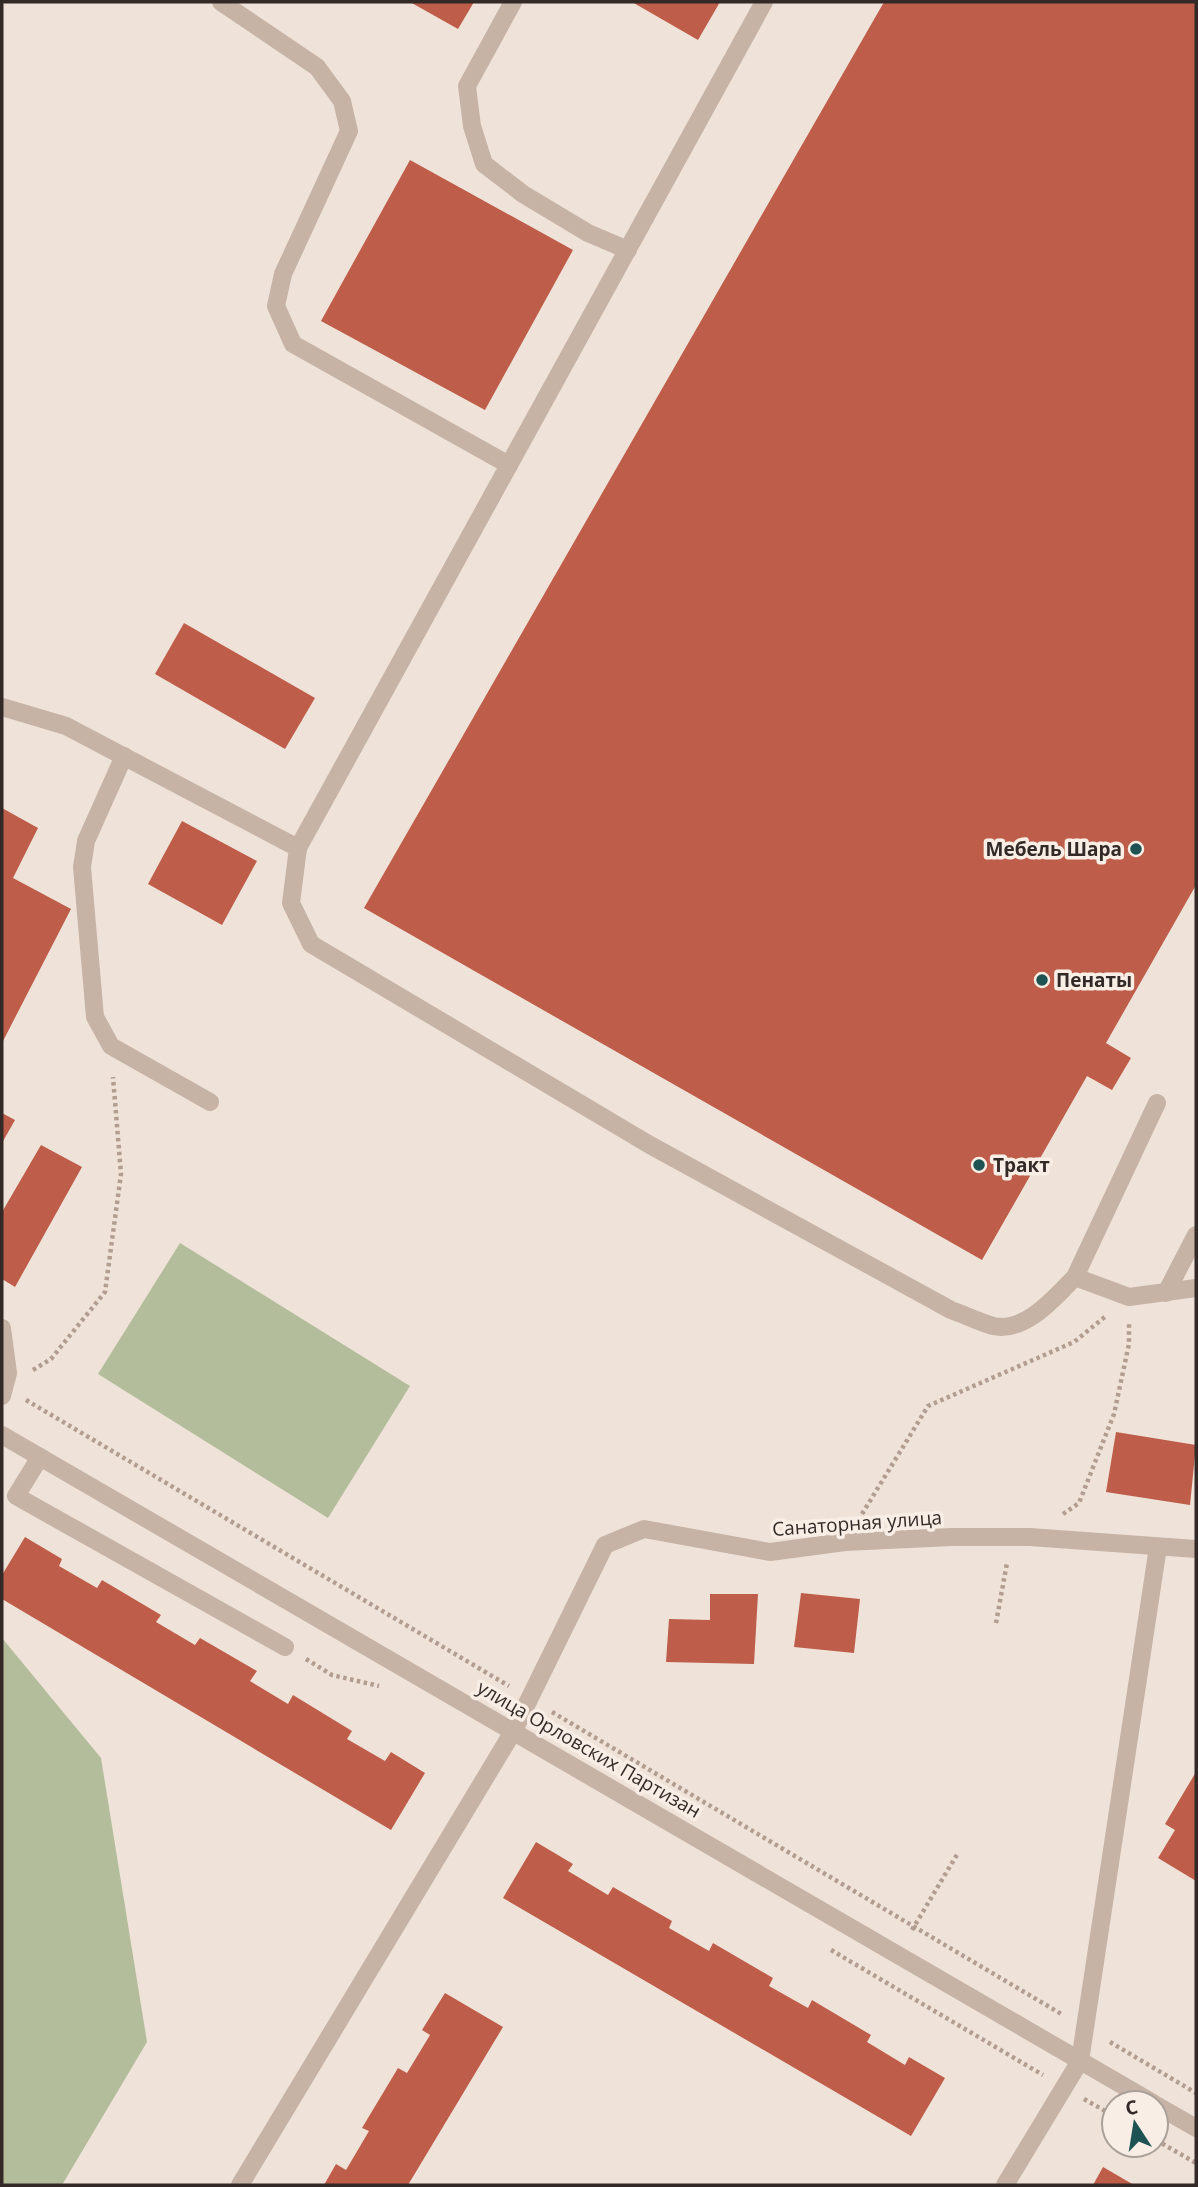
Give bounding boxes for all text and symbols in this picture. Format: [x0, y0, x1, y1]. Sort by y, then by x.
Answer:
place label: Мебель Шара [986, 836, 1122, 862]
marker: Мебель Шара [1128, 841, 1144, 857]
place label: Пенаты [1056, 967, 1132, 993]
marker: Пенаты [1034, 972, 1050, 988]
place label: Тракт [993, 1152, 1050, 1178]
marker: Тракт [971, 1157, 987, 1173]
street label: Санаторная улица [771, 1504, 943, 1542]
street label: улица Орловских Партизан [472, 1674, 706, 1824]
north arrow [1100, 2089, 1170, 2159]
text: С [1123, 2093, 1140, 2121]

